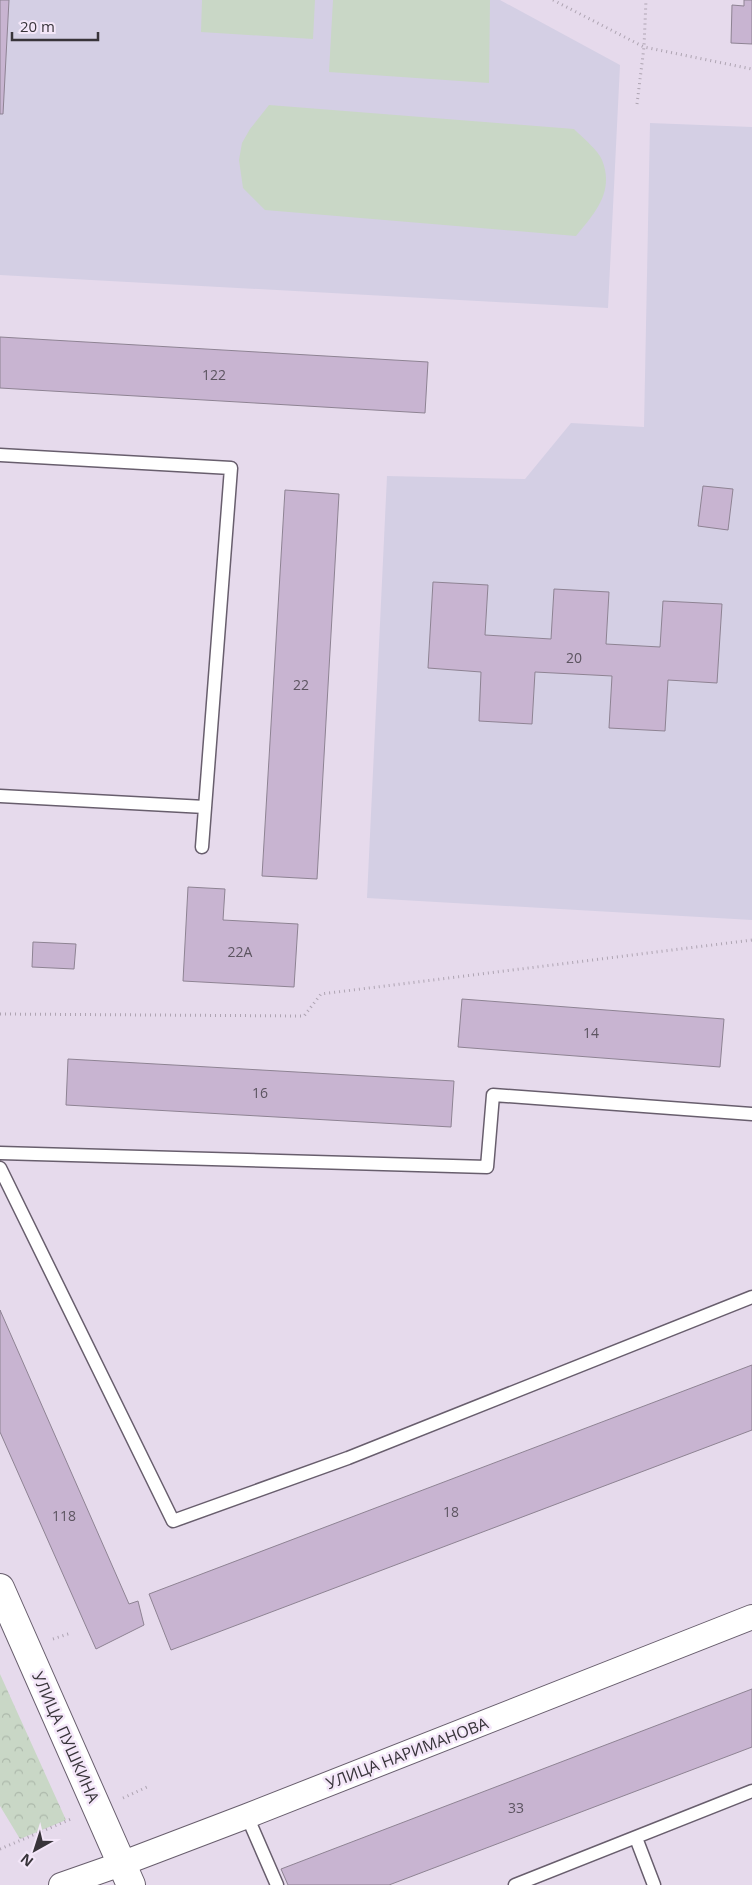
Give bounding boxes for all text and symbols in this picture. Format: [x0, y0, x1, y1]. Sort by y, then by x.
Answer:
scale bar [12, 10, 99, 42]
text: 20 m [20, 16, 55, 36]
house number: 122 [202, 365, 226, 384]
house number: 20 [566, 648, 582, 667]
house number: 22 [293, 675, 309, 694]
house number: 22А [228, 942, 253, 961]
house number: 14 [583, 1023, 599, 1042]
house number: 16 [252, 1083, 268, 1102]
house number: 18 [443, 1502, 459, 1521]
house number: 118 [52, 1506, 76, 1525]
street label: УЛИЦА ПУШКИНА [27, 1668, 105, 1807]
street label: УЛИЦА НАРИМАНОВА [323, 1712, 492, 1794]
house number: 33 [508, 1798, 524, 1817]
north arrow [10, 1825, 60, 1875]
text: N [16, 1850, 37, 1871]

